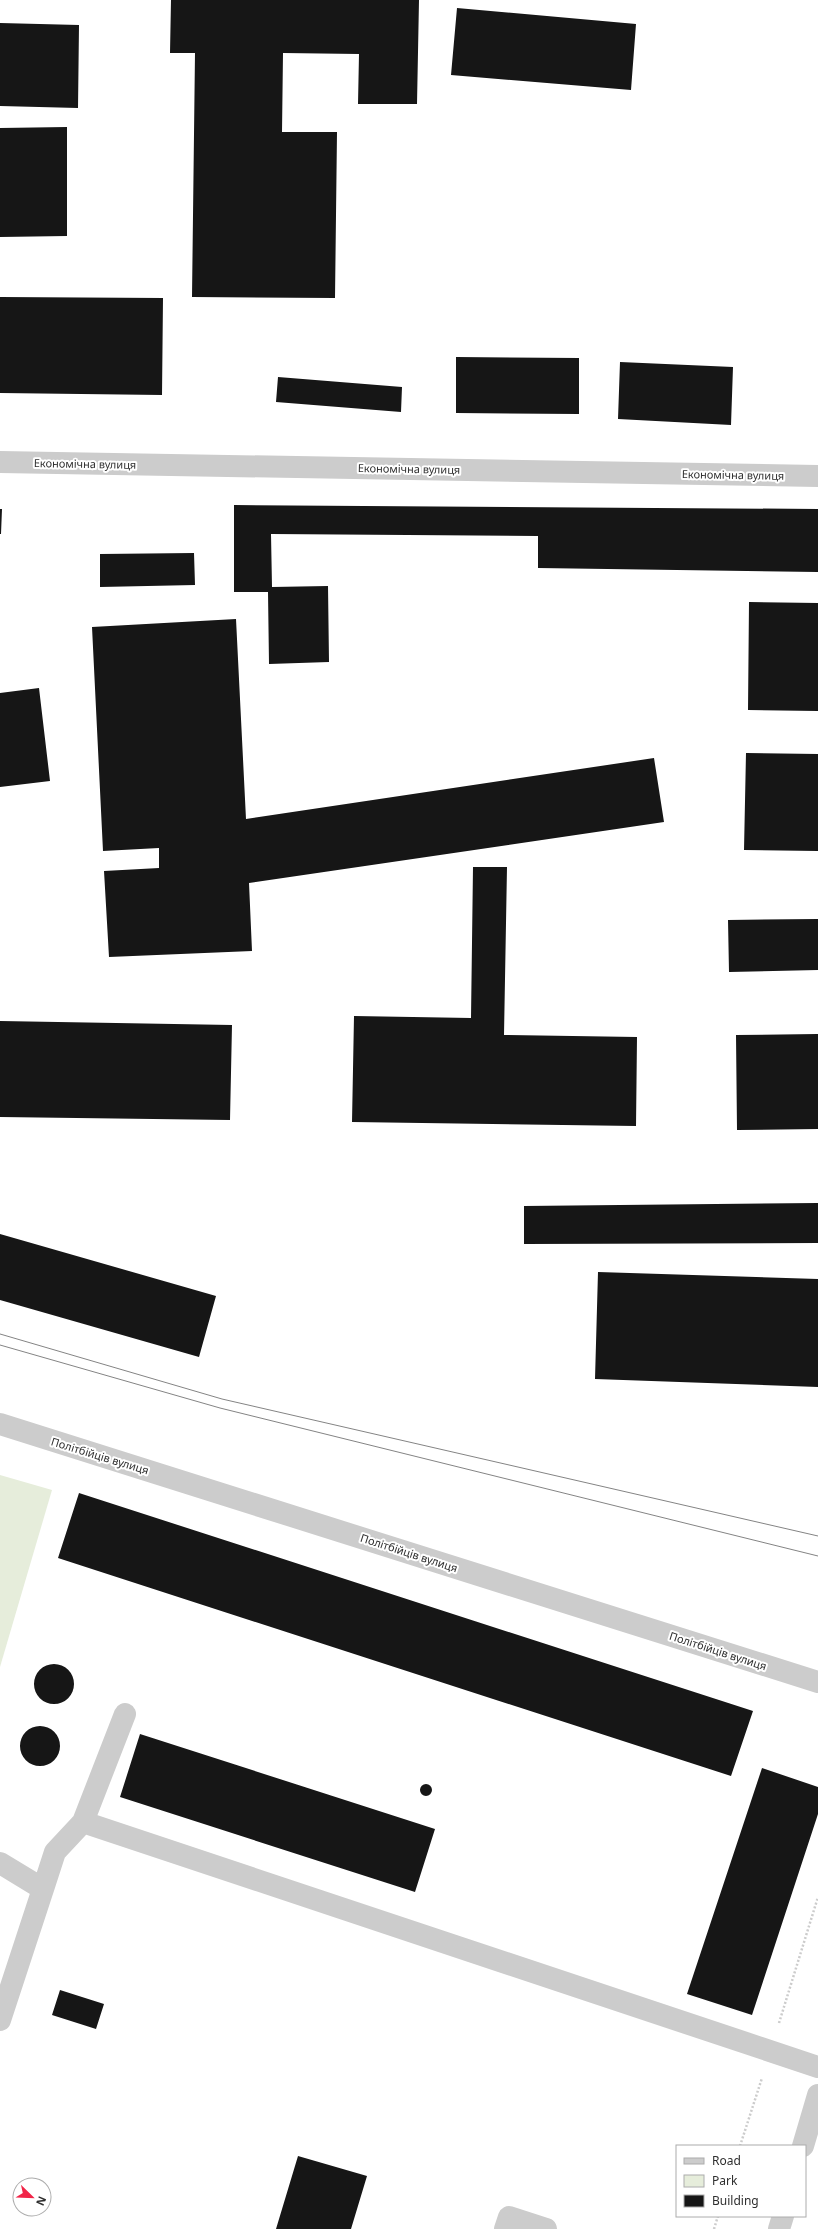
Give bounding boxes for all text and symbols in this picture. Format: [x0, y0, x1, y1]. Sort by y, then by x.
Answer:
street label: Економічна вулиця [34, 455, 136, 472]
street label: Економічна вулиця [358, 460, 460, 477]
street label: Економічна вулиця [682, 466, 784, 483]
street label: Політбійців вулиця [49, 1434, 151, 1478]
street label: Політбійців вулиця [359, 1530, 460, 1575]
street label: Політбійців вулиця [668, 1628, 769, 1673]
legend [676, 2145, 806, 2217]
text: Road [712, 2152, 741, 2169]
text: Park [712, 2172, 738, 2189]
north arrow [12, 2177, 52, 2217]
text: Building [712, 2192, 759, 2209]
text: N [33, 2194, 50, 2208]

